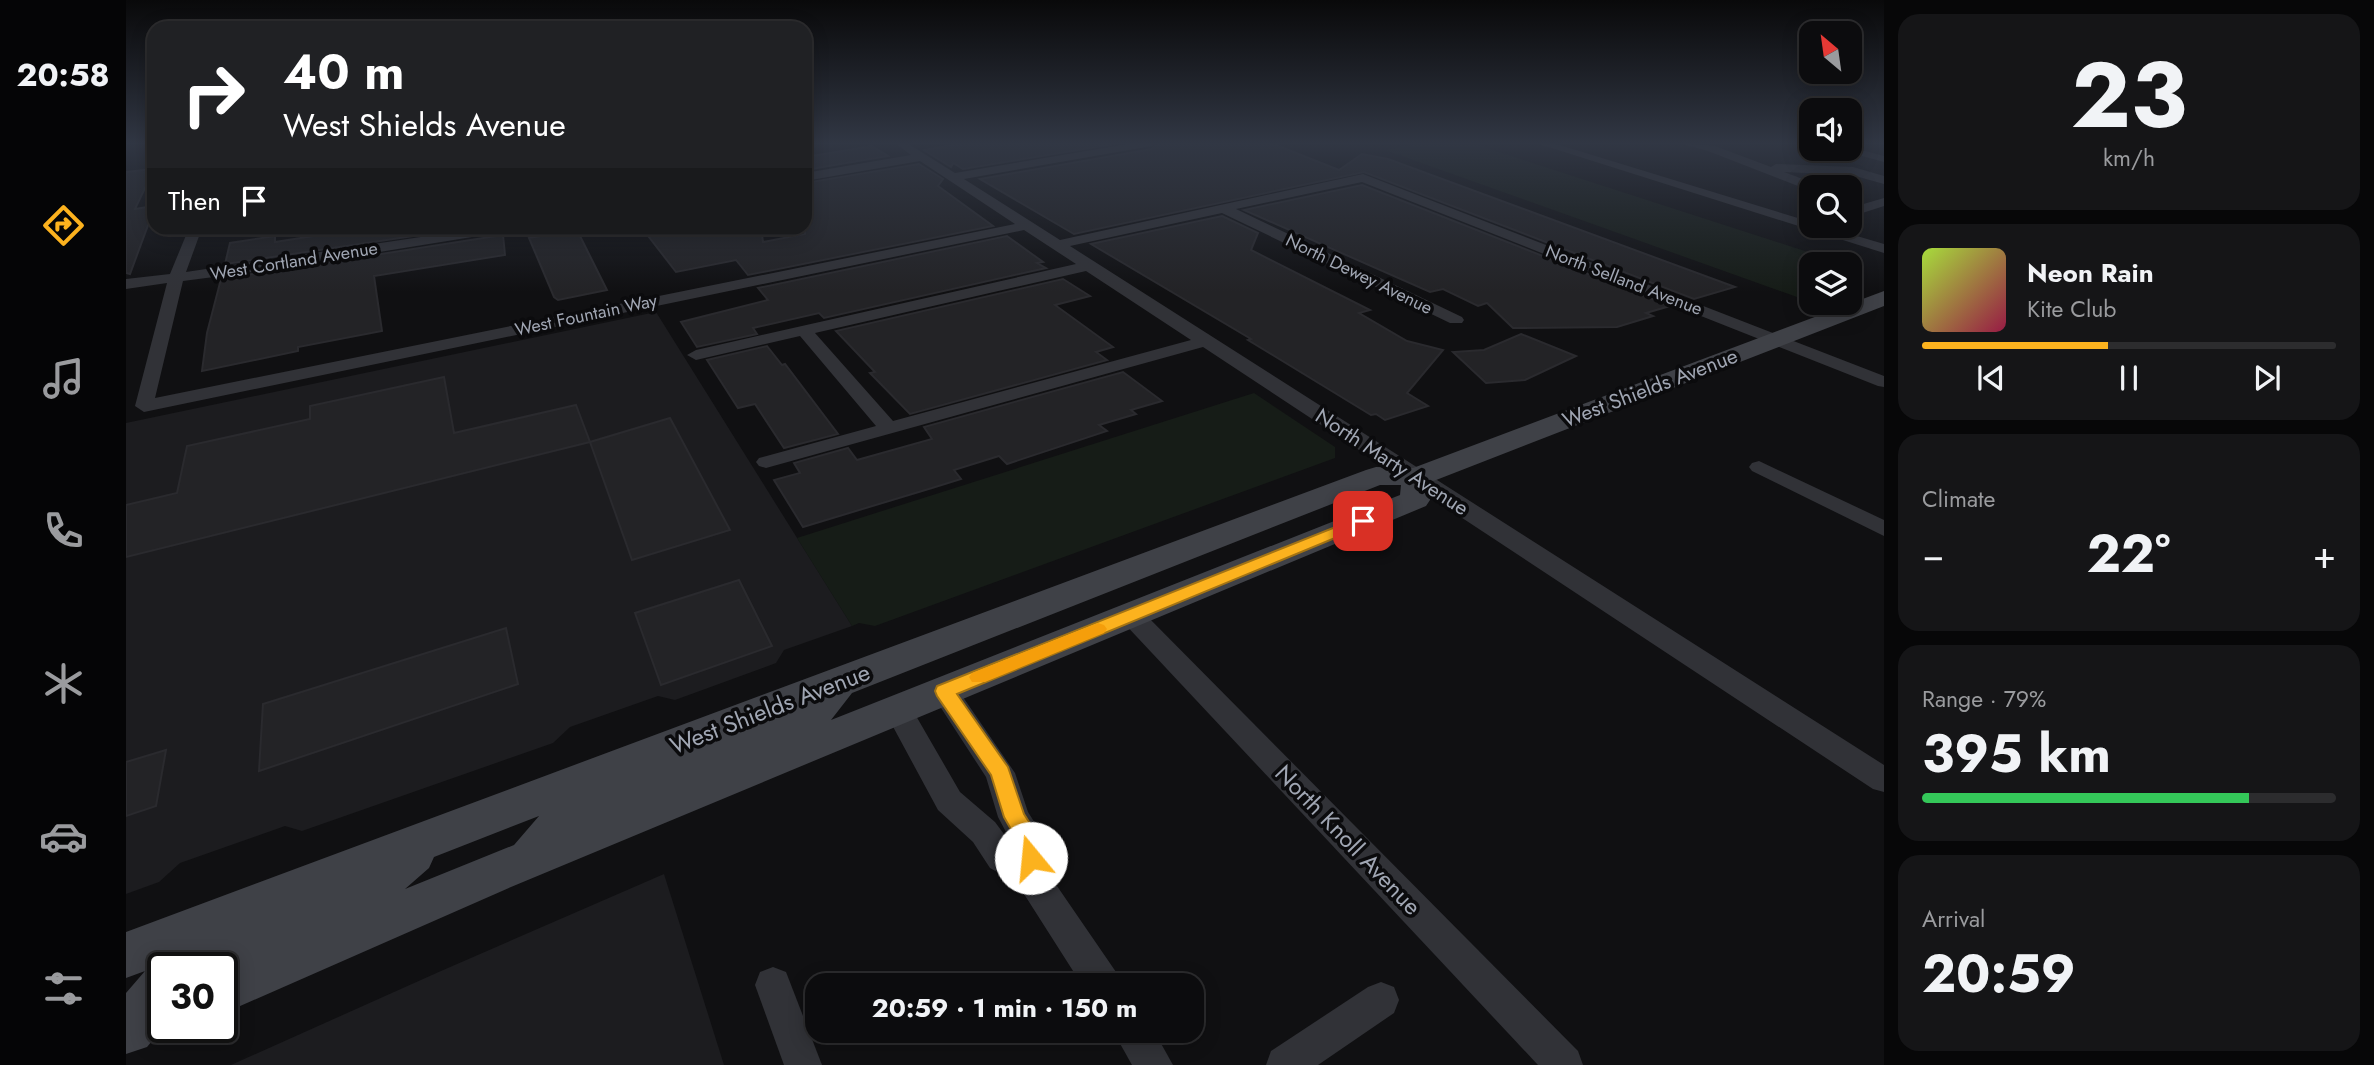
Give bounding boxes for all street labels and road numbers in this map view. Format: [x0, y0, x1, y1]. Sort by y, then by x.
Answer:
street label: North Dewey Avenue [1281, 227, 1437, 321]
street label: West Cortland Avenue [208, 235, 380, 287]
street label: North Selland Avenue [1542, 238, 1706, 322]
street label: West Fountain Way [512, 287, 660, 343]
street label: West Shields Avenue [1558, 341, 1742, 435]
street label: North Marty Avenue [1309, 401, 1475, 523]
street label: West Shields Avenue [665, 654, 875, 763]
street label: North Knoll Avenue [1267, 756, 1430, 923]

